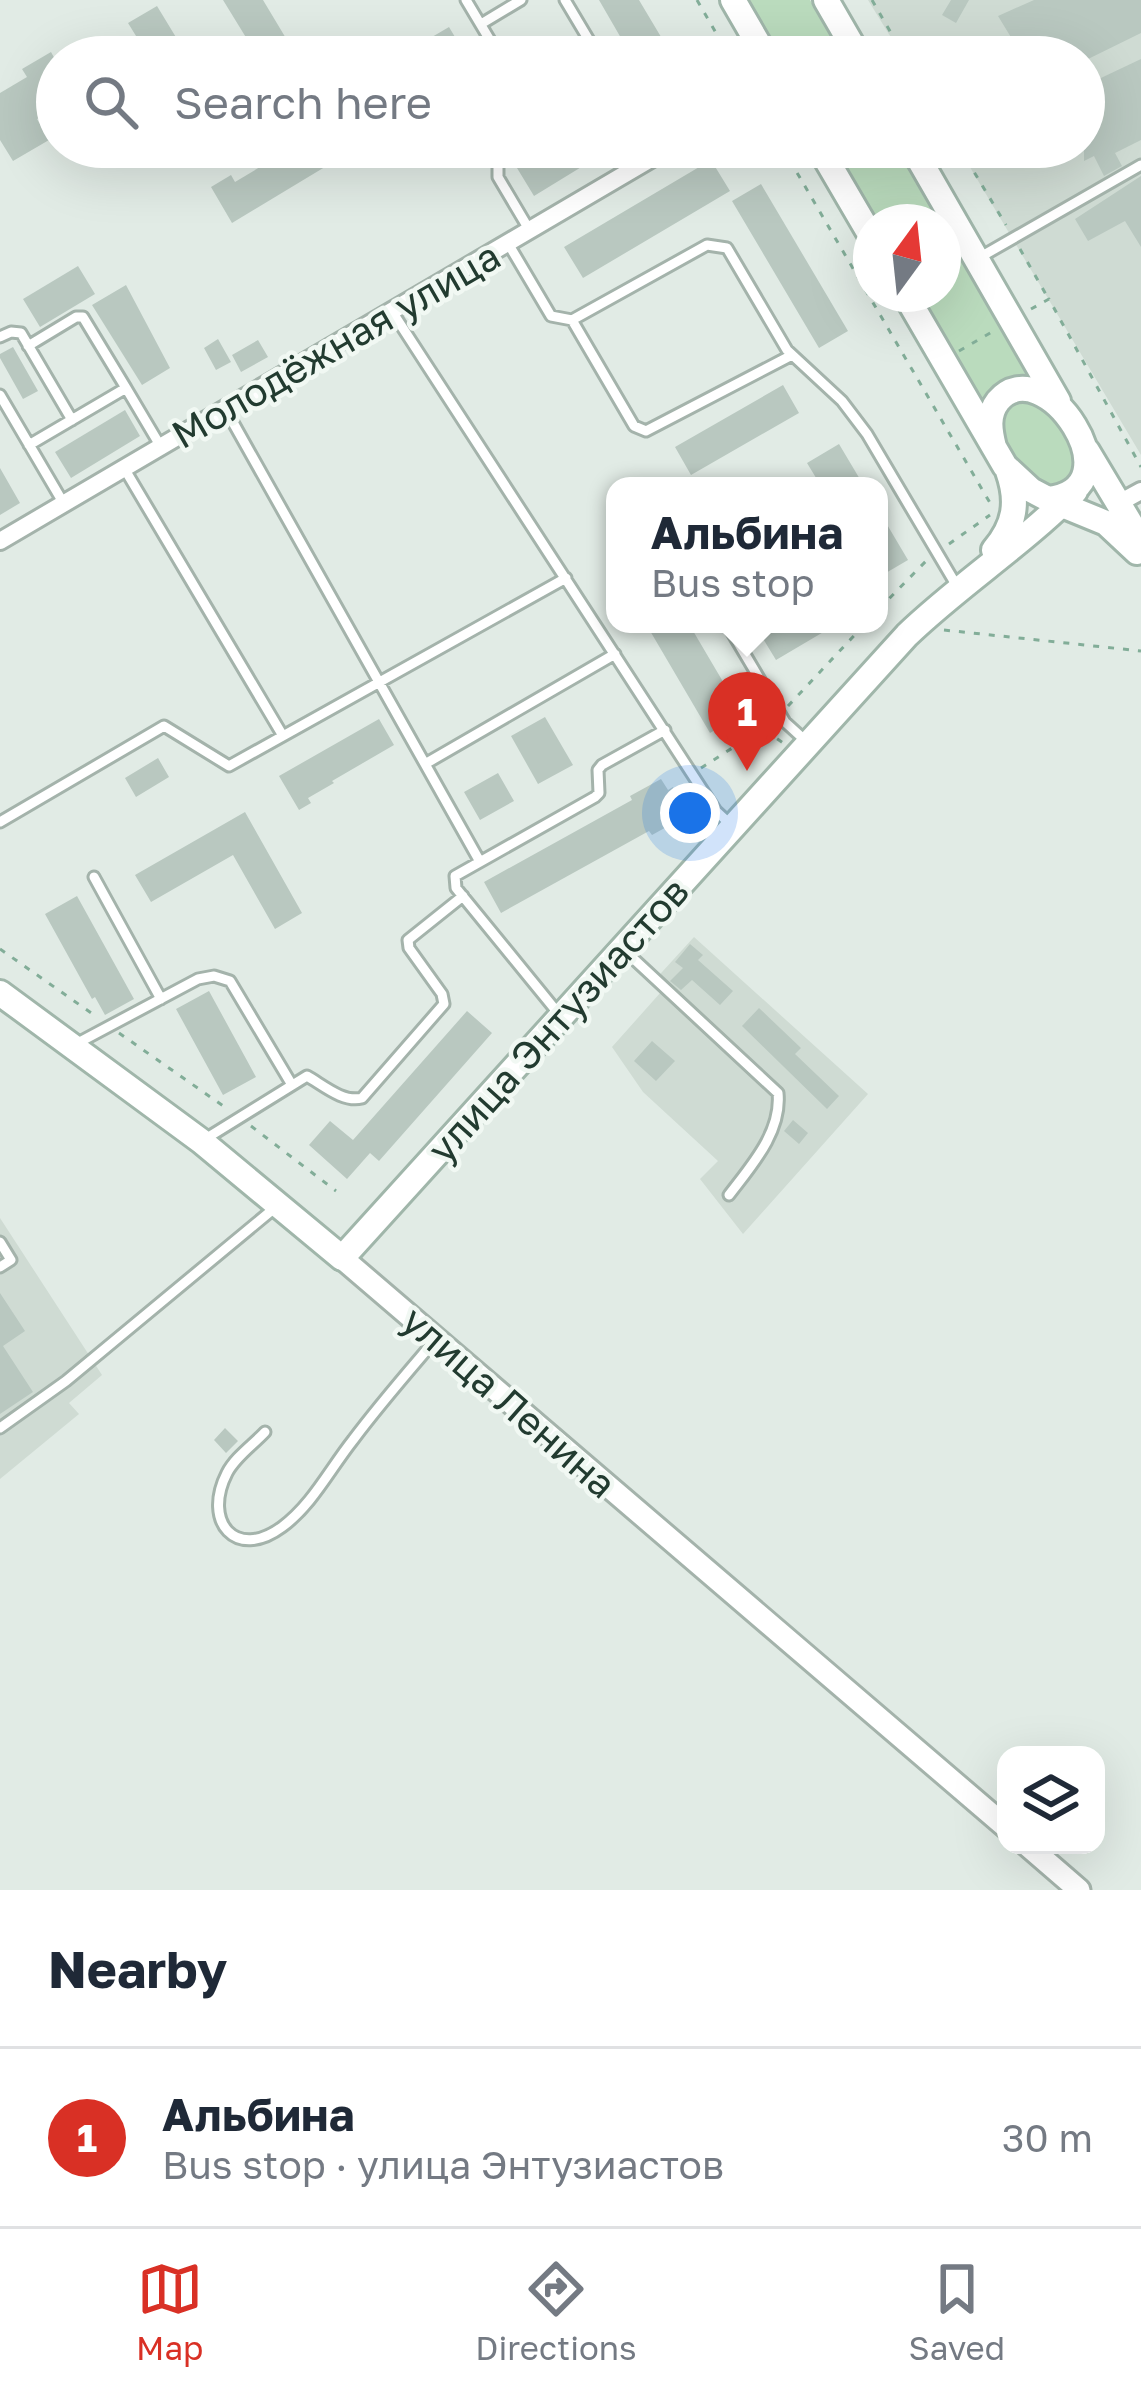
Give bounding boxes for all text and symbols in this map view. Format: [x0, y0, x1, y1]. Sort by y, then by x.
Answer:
search box [36, 36, 1105, 168]
icon: search [78, 69, 144, 135]
text: Search here [174, 75, 432, 129]
north arrow [853, 204, 961, 312]
street label: Молодёжная улица [163, 231, 508, 458]
popup [606, 477, 888, 633]
text: Альбина [651, 505, 843, 559]
text: Bus stop [651, 559, 814, 606]
pin: 1 [708, 672, 786, 771]
your location [660, 783, 720, 843]
street label: улица Энтузиастов [417, 868, 698, 1172]
street label: улица Ленина [393, 1296, 626, 1507]
map controls [997, 1746, 1105, 1854]
button: layers [997, 1746, 1105, 1854]
text: Nearby [48, 1938, 227, 1999]
text: Альбина [162, 2087, 355, 2141]
text: 1 [77, 2114, 97, 2161]
text: 30 m [1002, 2114, 1093, 2161]
text: Bus stop · улица Энтузиастов [162, 2141, 724, 2188]
tab: Map [136, 2256, 203, 2367]
tab: Directions [475, 2256, 637, 2367]
tab: Saved [909, 2256, 1005, 2367]

